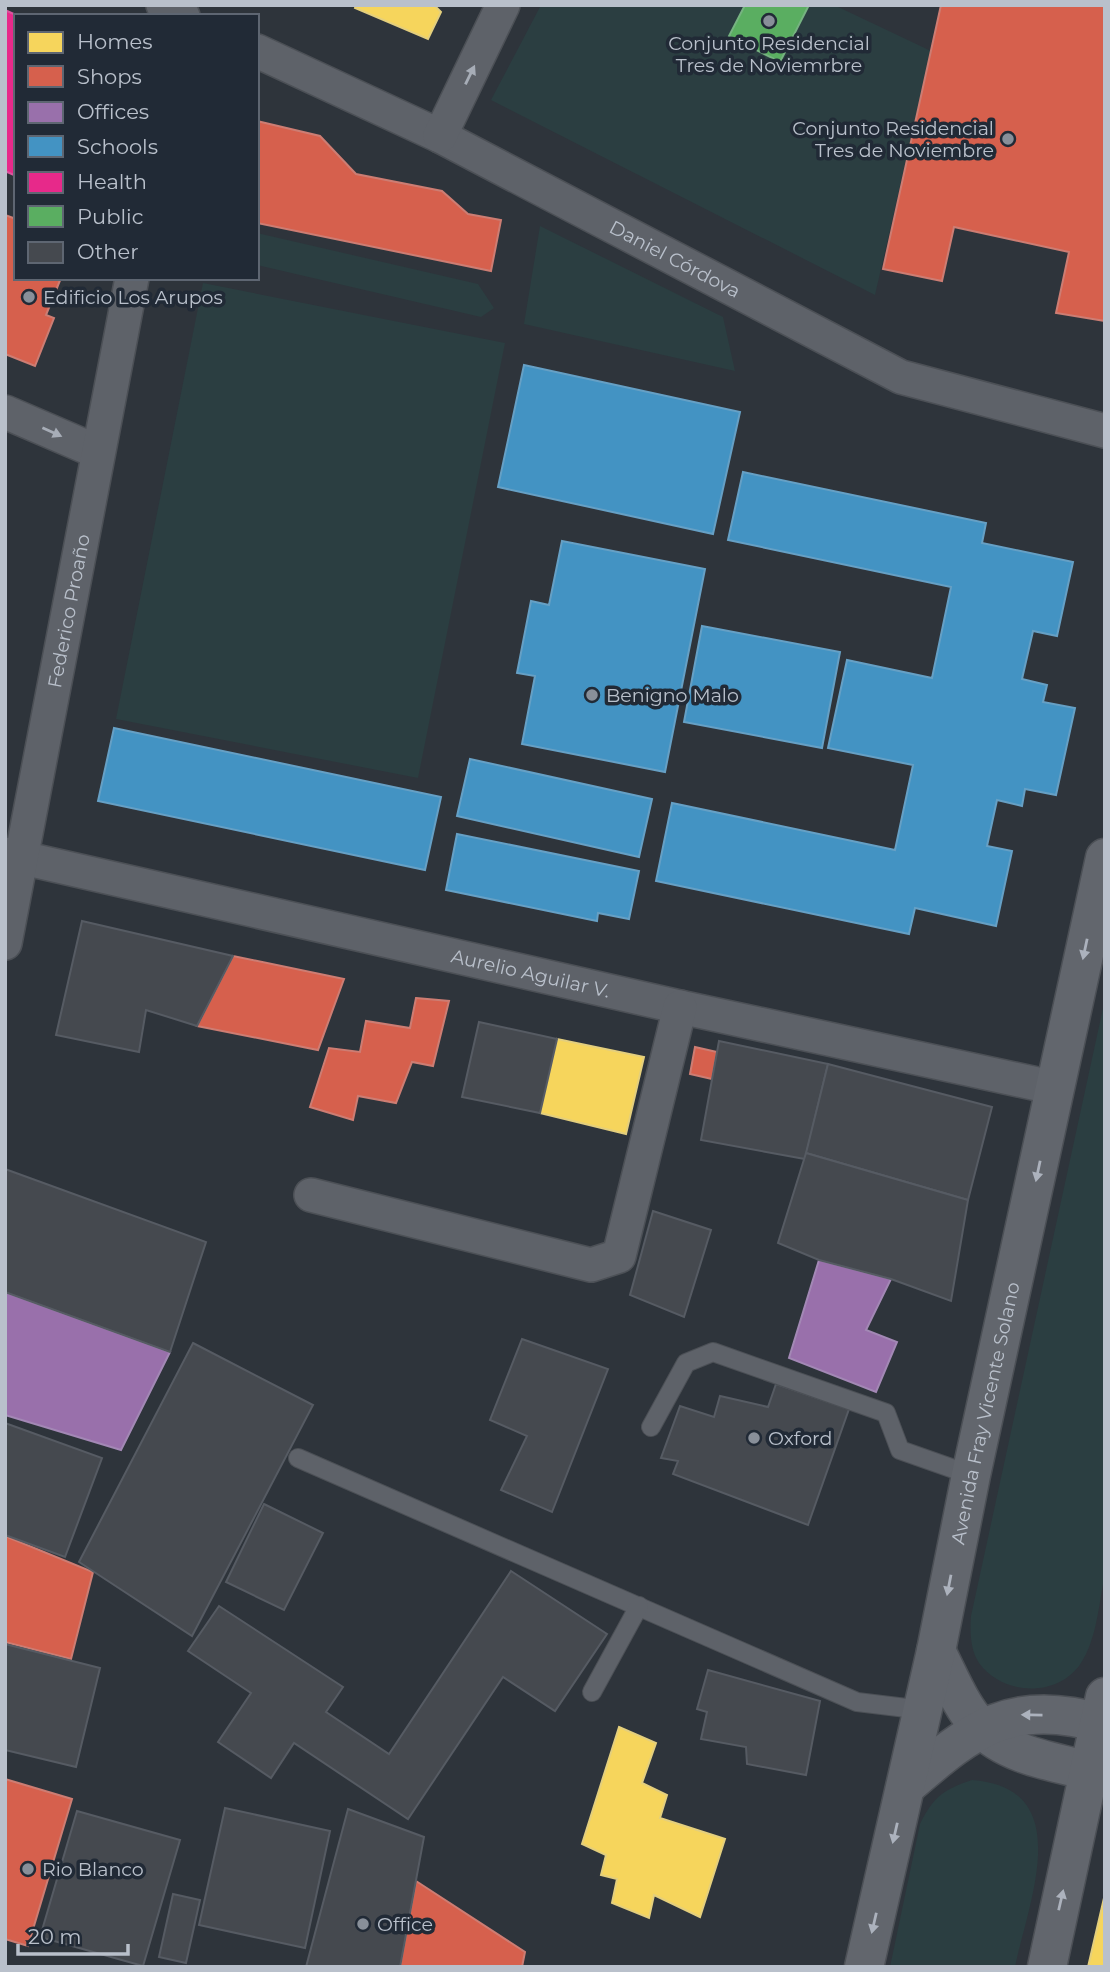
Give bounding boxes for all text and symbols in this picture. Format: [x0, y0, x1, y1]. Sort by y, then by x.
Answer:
marker: Conjunto Residencial Tres de Noviemrbre [761, 13, 777, 29]
legend [14, 14, 259, 280]
text: Homes [77, 29, 152, 54]
place label: Conjunto Residencial Tres de Noviemrbre [668, 32, 870, 77]
text: Shops [77, 64, 142, 89]
one-way arrow [464, 65, 475, 85]
text: Offices [77, 99, 149, 124]
place label: Conjunto Residencial Tres de Noviembre [792, 117, 994, 162]
marker: Conjunto Residencial Tres de Noviembre [1000, 131, 1016, 147]
text: Schools [77, 134, 158, 159]
text: Health [77, 169, 147, 194]
text: Public [77, 204, 144, 229]
street label: Daniel Córdova [605, 216, 744, 303]
text: Other [77, 239, 139, 264]
place label: Edificio Los Arupos [43, 286, 223, 309]
marker: Edificio Los Arupos [21, 289, 37, 305]
one-way arrow [41, 427, 62, 438]
street label: Federico Proaño [43, 532, 95, 690]
place label: Benigno Malo [606, 684, 739, 707]
marker: Benigno Malo [584, 687, 600, 703]
one-way arrow [1080, 938, 1091, 960]
street label: Aurelio Aguilar V. [449, 944, 612, 1003]
one-way arrow [1032, 1160, 1043, 1182]
street label: Avenida Fray Vicente Solano [946, 1280, 1025, 1547]
place label: Oxford [768, 1427, 832, 1450]
marker: Oxford [746, 1430, 762, 1446]
one-way arrow [944, 1574, 955, 1596]
one-way arrow [1020, 1709, 1042, 1721]
one-way arrow [890, 1822, 901, 1844]
place label: Rio Blanco [42, 1858, 144, 1881]
marker: Rio Blanco [20, 1861, 36, 1877]
one-way arrow [1056, 1889, 1067, 1911]
scale bar [18, 1912, 128, 1956]
one-way arrow [869, 1912, 880, 1934]
place label: Office [377, 1913, 433, 1936]
marker: Office [355, 1916, 371, 1932]
text: 20 m [28, 1924, 82, 1949]

